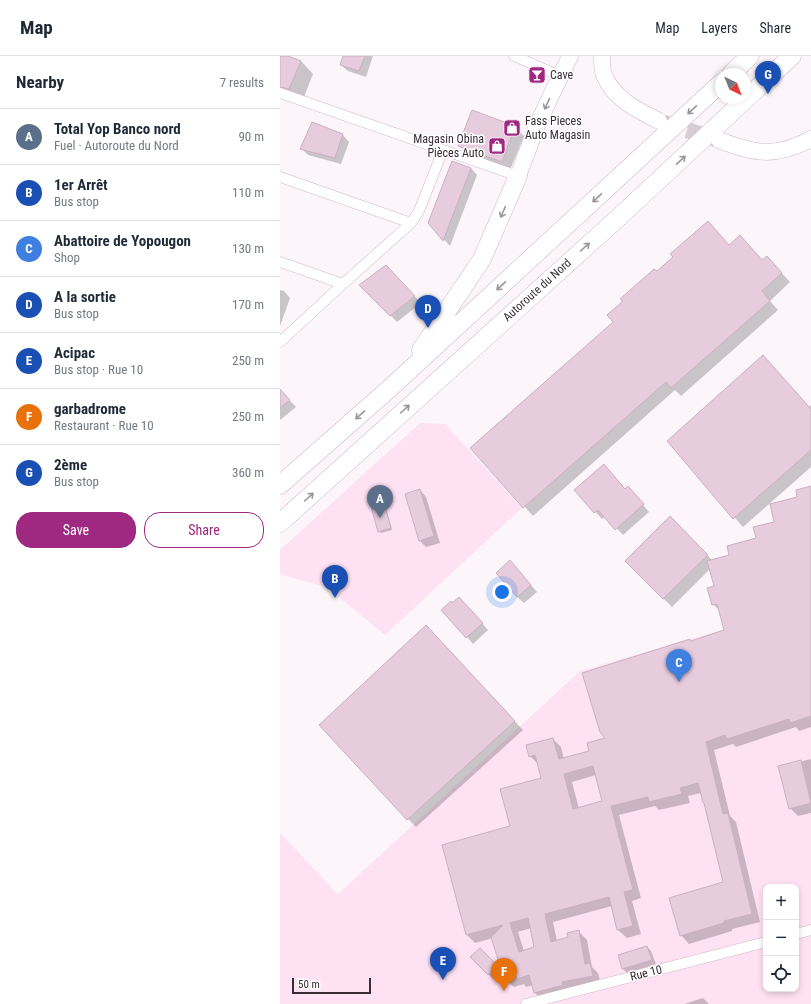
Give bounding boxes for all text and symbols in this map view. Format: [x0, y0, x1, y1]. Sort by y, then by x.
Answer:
text: Map [20, 16, 53, 39]
text: Map [655, 20, 679, 36]
text: Layers [701, 20, 738, 36]
text: Share [760, 20, 791, 36]
pin: G [755, 61, 781, 94]
bar icon: Cave [527, 65, 547, 85]
place label: Cave [550, 68, 574, 82]
north arrow [715, 68, 751, 104]
text: Nearby [16, 72, 64, 92]
text: 7 results [220, 75, 264, 90]
one-way arrow [543, 97, 550, 109]
one-way arrow [687, 105, 697, 114]
place label: Fass Pieces Auto Magasin [525, 114, 591, 142]
shop icon: Fass Pieces Auto Magasin [502, 118, 522, 138]
text: Total Yop Banco nord [54, 120, 181, 138]
text: A [25, 129, 33, 144]
text: 90 m [238, 129, 264, 144]
place label: Magasin Obina Pièces Auto [413, 132, 484, 160]
shop icon: Magasin Obina Pièces Auto [487, 136, 507, 156]
text: Fuel · Autoroute du Nord [54, 138, 179, 153]
one-way arrow [676, 155, 686, 164]
text: 1er Arrêt [54, 176, 108, 194]
text: B [25, 185, 33, 200]
text: 110 m [232, 185, 264, 200]
one-way arrow [592, 193, 602, 202]
text: Bus stop [54, 194, 99, 209]
one-way arrow [499, 206, 506, 218]
text: Abattoire de Yopougon [54, 232, 191, 250]
text: C [25, 241, 33, 256]
text: 130 m [232, 241, 264, 256]
one-way arrow [580, 243, 590, 252]
text: Shop [54, 250, 80, 265]
street label: Autoroute du Nord [500, 256, 574, 324]
one-way arrow [496, 281, 506, 291]
text: A la sortie [54, 288, 116, 306]
pin: D [415, 295, 441, 328]
text: D [25, 297, 33, 312]
text: 170 m [232, 297, 264, 312]
text: Bus stop [54, 306, 99, 321]
text: Acipac [54, 344, 95, 362]
text: E [26, 353, 32, 368]
text: 250 m [232, 353, 264, 368]
text: Bus stop · Rue 10 [54, 362, 143, 377]
text: garbadrome [54, 400, 126, 418]
one-way arrow [400, 405, 410, 414]
text: F [26, 409, 32, 424]
text: 250 m [232, 409, 264, 424]
one-way arrow [355, 410, 365, 420]
text: Restaurant · Rue 10 [54, 418, 154, 433]
text: 2ème [54, 456, 87, 474]
text: G [25, 465, 33, 480]
text: 360 m [232, 465, 264, 480]
text: Bus stop [54, 474, 99, 489]
pin: A [367, 485, 393, 518]
one-way arrow [304, 492, 314, 502]
button: Save [16, 512, 136, 548]
button: Share [144, 512, 264, 548]
pin: B [322, 565, 348, 598]
your location [492, 582, 512, 602]
pin: C [666, 649, 692, 682]
map controls [763, 884, 799, 992]
button: + [763, 884, 799, 920]
button: − [763, 920, 799, 956]
pin: E [430, 947, 456, 980]
button: locate [763, 956, 799, 992]
pin: F [491, 958, 517, 991]
street label: Rue 10 [629, 962, 663, 984]
scale bar [292, 976, 371, 995]
text: 50 m [298, 978, 320, 991]

